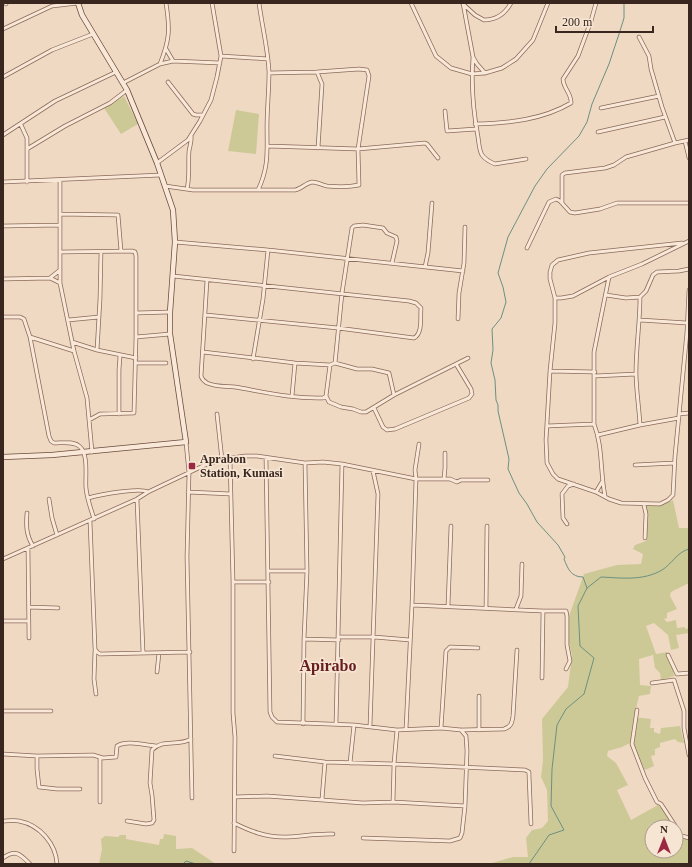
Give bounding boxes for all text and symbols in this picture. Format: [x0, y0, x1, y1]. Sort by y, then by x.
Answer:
scale bar [556, 8, 653, 34]
text: 200 m [562, 15, 593, 29]
place label: Aprabon Station, Kumasi [200, 452, 283, 480]
marker: Aprabon Station, Kumasi [187, 461, 197, 471]
district label: Apirabo [300, 657, 356, 675]
north arrow [644, 819, 684, 859]
text: N [660, 823, 668, 835]

